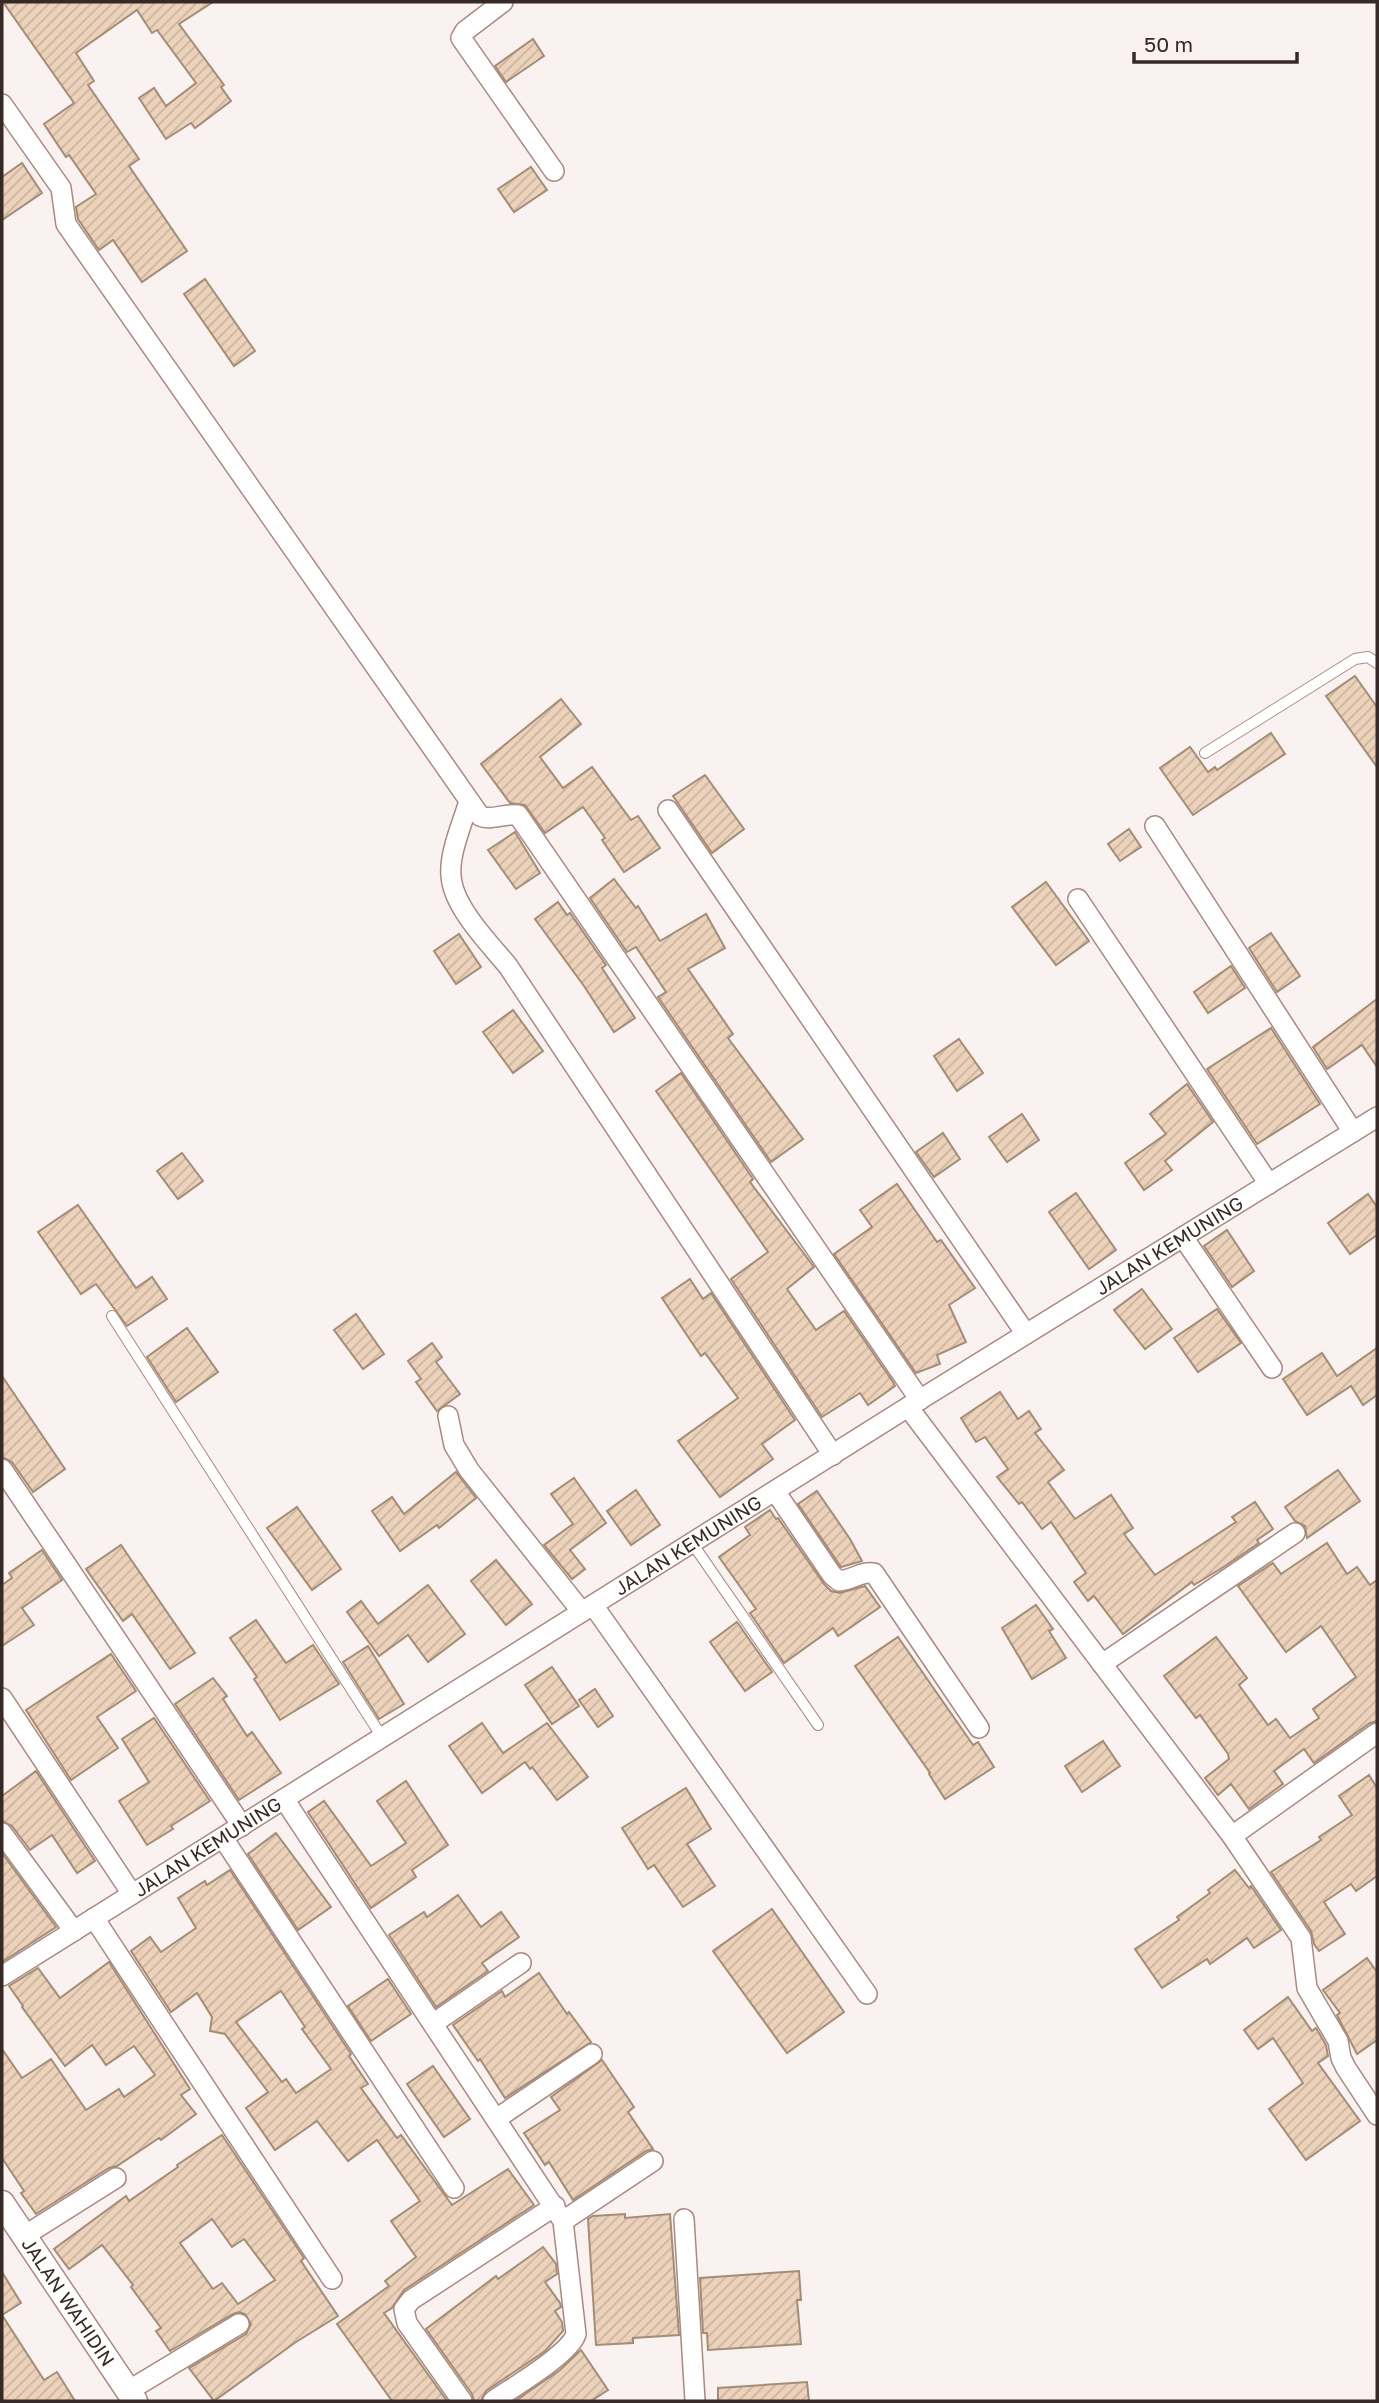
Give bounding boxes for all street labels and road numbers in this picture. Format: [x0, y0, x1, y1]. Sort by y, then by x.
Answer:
street label: JALAN KEMUNING [1091, 1191, 1247, 1299]
street label: JALAN KEMUNING [610, 1490, 765, 1600]
street label: JALAN KEMUNING [130, 1792, 285, 1901]
street label: JALAN WAHIDIN [17, 2233, 120, 2370]

